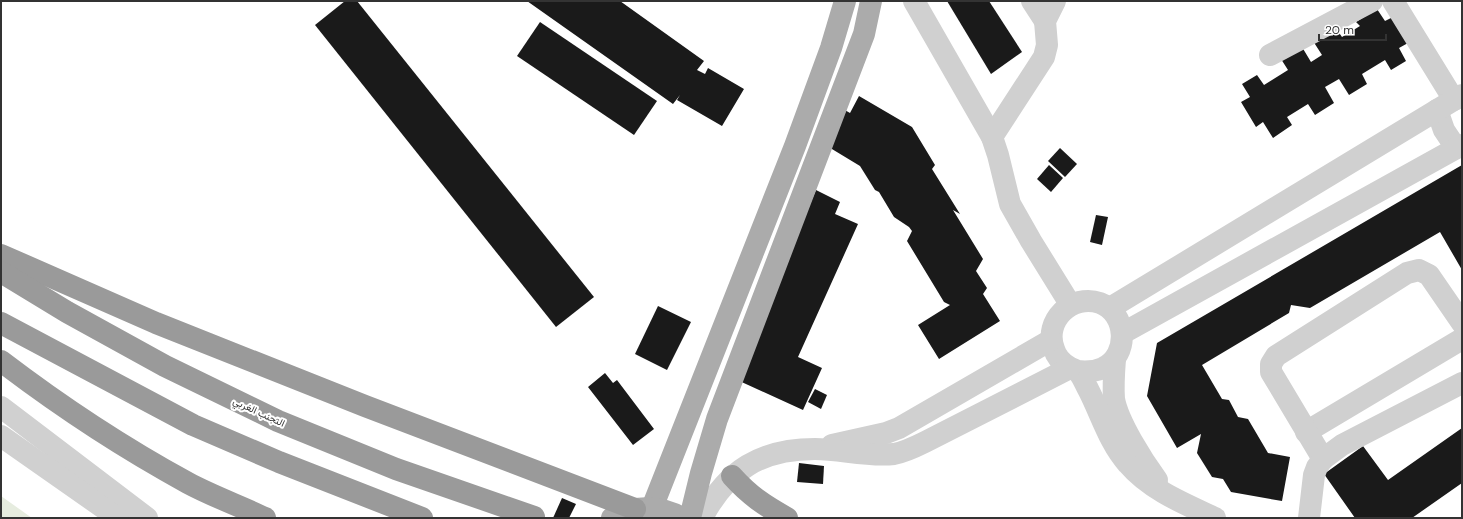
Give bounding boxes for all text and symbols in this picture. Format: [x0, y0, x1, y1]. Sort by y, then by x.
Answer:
scale bar [1319, 16, 1386, 42]
text: 20 m [1325, 22, 1354, 38]
street label: التجنب الغربي [230, 394, 287, 432]

